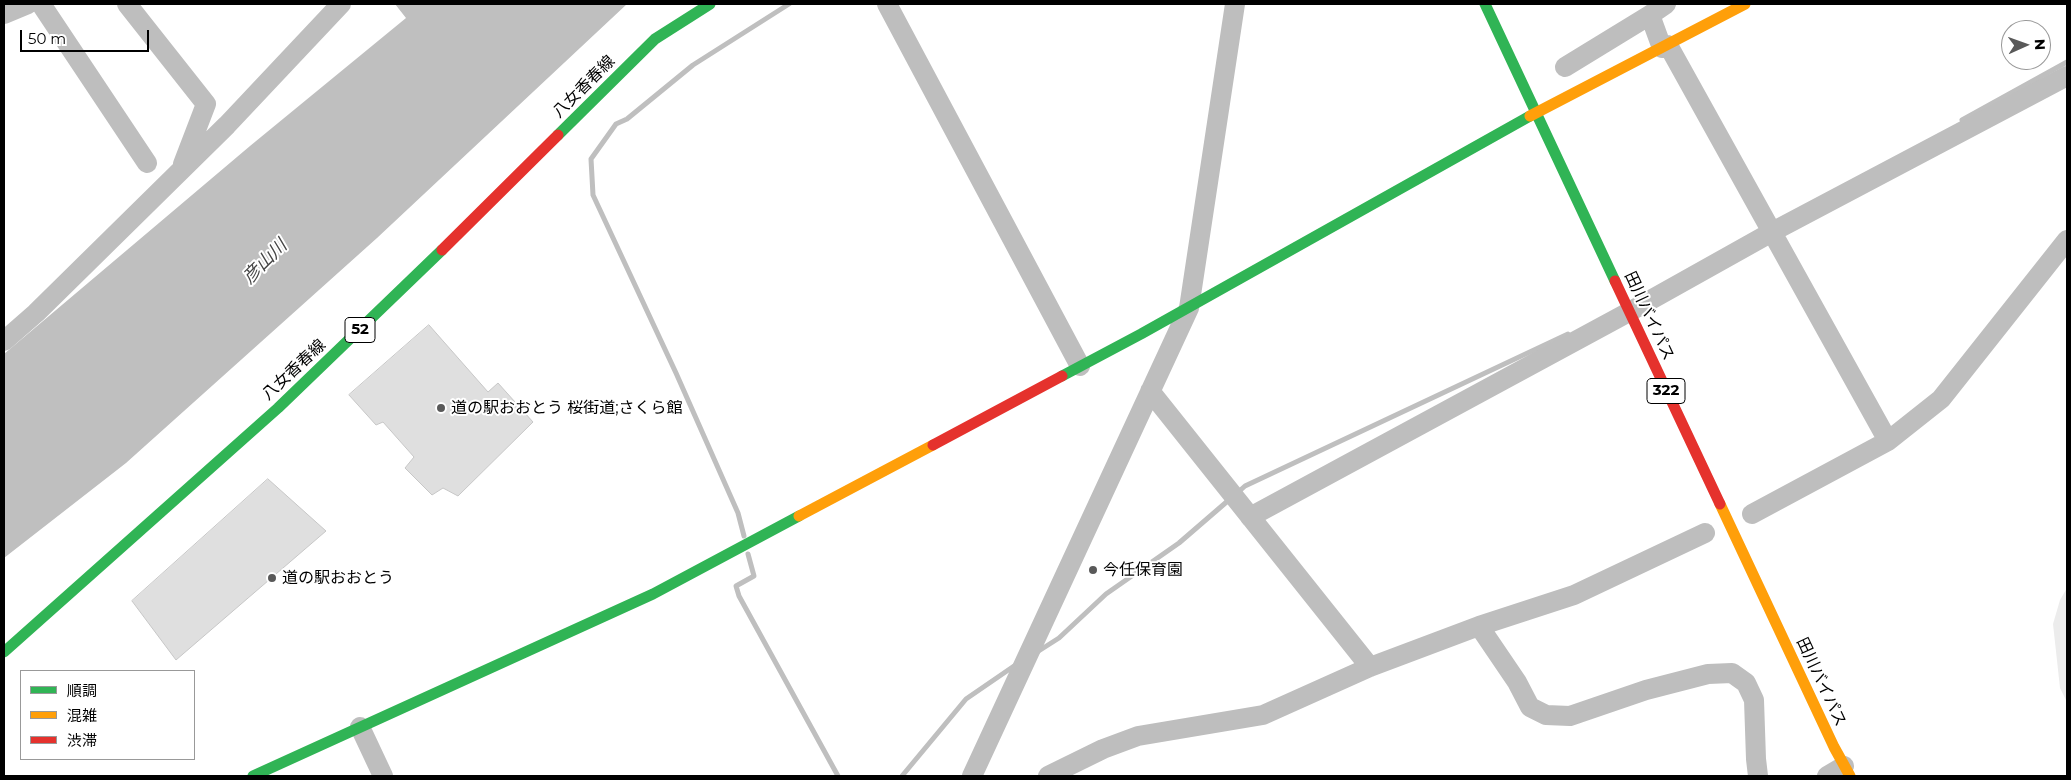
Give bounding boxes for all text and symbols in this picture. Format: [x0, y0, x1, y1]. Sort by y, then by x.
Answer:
scale bar [22, 20, 151, 52]
north arrow [2001, 20, 2051, 70]
text: 50 m [28, 29, 66, 48]
text: N [2031, 39, 2049, 50]
street label: 八女香春線 [549, 52, 619, 122]
water label: 彦山川 [238, 235, 292, 289]
street label: 田川バイパス [1620, 268, 1678, 364]
road number: 52 [345, 318, 375, 342]
street label: 八女香春線 [258, 336, 330, 404]
road number: 322 [1647, 378, 1685, 404]
place label: 道の駅おおとう 桜街道;さくら館 [451, 398, 683, 418]
marker: 道の駅おおとう 桜街道;さくら館 [435, 402, 447, 414]
place label: 今任保育園 [1103, 560, 1183, 580]
marker: 今任保育園 [1087, 564, 1099, 576]
place label: 道の駅おおとう [282, 568, 394, 588]
marker: 道の駅おおとう [266, 572, 278, 584]
street label: 田川バイパス [1792, 634, 1850, 730]
legend [20, 670, 195, 760]
text: 順調 [67, 681, 97, 700]
text: 混雑 [67, 706, 97, 725]
text: 渋滞 [67, 731, 97, 750]

